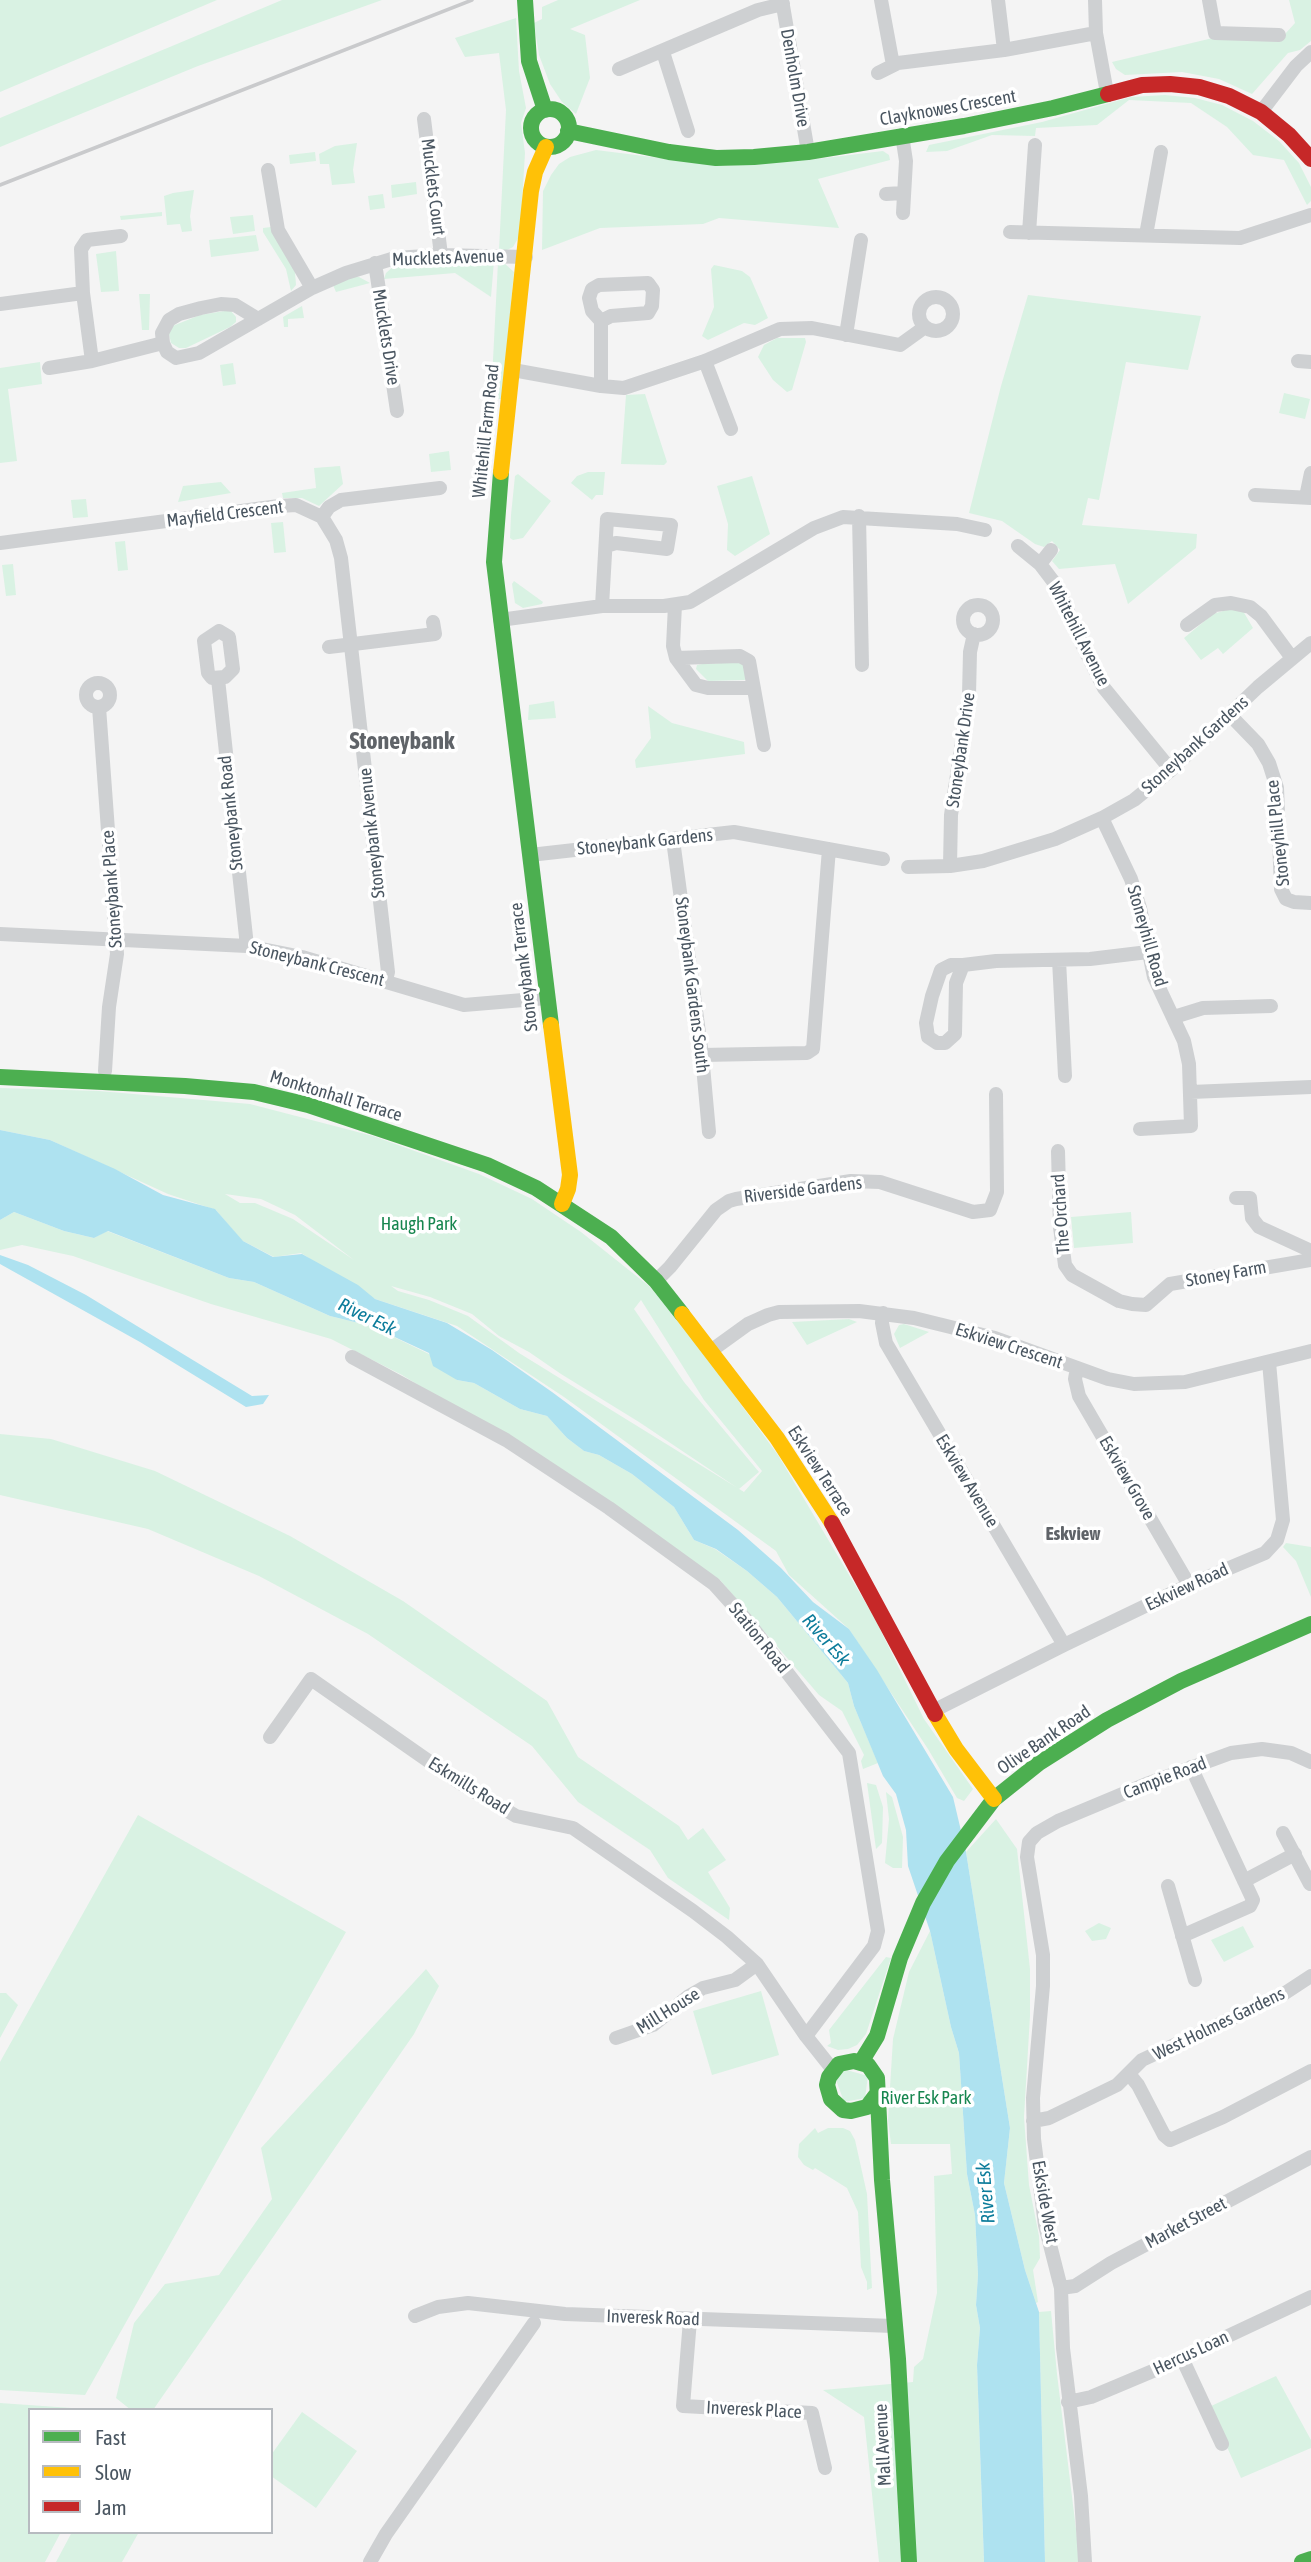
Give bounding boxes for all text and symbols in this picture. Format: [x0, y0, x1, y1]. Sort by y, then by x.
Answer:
street label: Denholm Drive [776, 27, 814, 129]
street label: Clayknowes Crescent [878, 85, 1018, 131]
street label: Mucklets Court [416, 137, 450, 237]
street label: Mucklets Avenue [392, 245, 504, 271]
street label: Mucklets Drive [368, 287, 404, 387]
street label: Whitehill Farm Road [468, 363, 504, 499]
street label: Mayfield Crescent [165, 496, 285, 532]
street label: Whitehill Avenue [1044, 578, 1114, 690]
street label: Stoneybank Drive [942, 691, 980, 809]
street label: Stoneybank Gardens [1137, 691, 1253, 799]
district label: Stoneybank [350, 727, 454, 755]
street label: Stoneybank Road [214, 754, 248, 872]
street label: Stoneybank Avenue [354, 767, 390, 899]
street label: Stoneyhill Place [1262, 779, 1294, 887]
street label: Stoneybank Gardens [576, 824, 714, 860]
street label: Stoneybank Place [97, 829, 127, 949]
street label: Stoneyhill Road [1122, 883, 1172, 989]
street label: Stoneybank Gardens South [670, 896, 714, 1074]
street label: Stoneybank Terrace [505, 901, 543, 1033]
street label: Stoneybank Crescent [248, 937, 386, 991]
street label: Monktonhall Terrace [267, 1066, 405, 1126]
street label: Riverside Gardens [743, 1172, 863, 1208]
street label: The Orchard [1047, 1173, 1075, 1255]
park label: Haugh Park [381, 1213, 457, 1235]
street label: Stoney Farm [1184, 1256, 1268, 1292]
water label: River Esk [334, 1293, 400, 1341]
street label: Eskview Crescent [953, 1319, 1065, 1373]
street label: Eskview Terrace [783, 1422, 857, 1520]
street label: Eskview Avenue [931, 1431, 1003, 1531]
street label: Eskview Grove [1094, 1432, 1160, 1524]
district label: Eskview [1045, 1523, 1101, 1545]
street label: Eskview Road [1142, 1558, 1232, 1616]
street label: Station Road [724, 1598, 794, 1678]
water label: River Esk [797, 1609, 855, 1671]
street label: Olive Bank Road [993, 1701, 1095, 1779]
street label: Campie Road [1120, 1752, 1210, 1804]
street label: Eskmills Road [424, 1753, 514, 1819]
street label: Mill House [632, 1983, 704, 2039]
street label: West Holmes Gardens [1150, 1983, 1288, 2065]
park label: River Esk Park [881, 2087, 971, 2109]
street label: Eskside West [1027, 2159, 1063, 2245]
water label: River Esk [972, 2161, 1000, 2225]
street label: Market Street [1142, 2193, 1230, 2253]
street label: Inveresk Road [606, 2306, 700, 2330]
street label: Hercus Loan [1150, 2326, 1232, 2380]
street label: Inveresk Place [706, 2397, 802, 2423]
street label: Mall Avenue [870, 2403, 896, 2487]
legend [28, 2408, 273, 2534]
text: Fast [95, 2425, 126, 2449]
text: Slow [95, 2460, 131, 2484]
text: Jam [95, 2495, 127, 2519]

